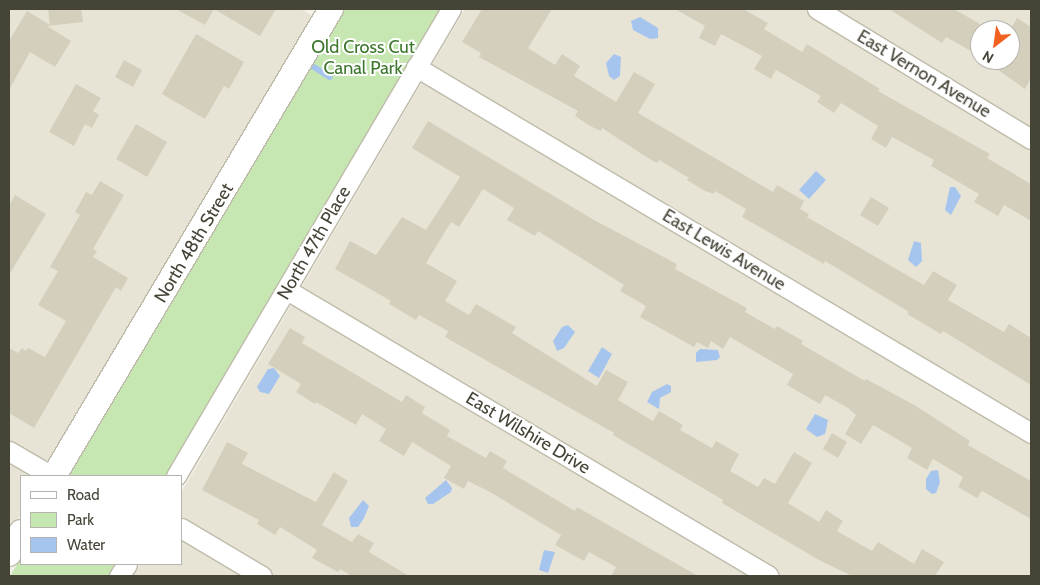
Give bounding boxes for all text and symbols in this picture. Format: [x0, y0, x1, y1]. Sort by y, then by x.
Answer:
north arrow [970, 20, 1020, 70]
street label: East Vernon Avenue [853, 26, 995, 122]
park label: Old Cross Cut Canal Park [311, 37, 415, 80]
text: N [979, 47, 997, 67]
street label: North 48th Street [150, 179, 238, 307]
street label: North 47th Place [273, 182, 355, 304]
street label: East Lewis Avenue [659, 205, 789, 295]
street label: East Wilshire Drive [462, 387, 594, 479]
legend [20, 475, 182, 565]
text: Road [67, 486, 100, 504]
text: Park [67, 511, 94, 529]
text: Water [67, 536, 105, 554]

